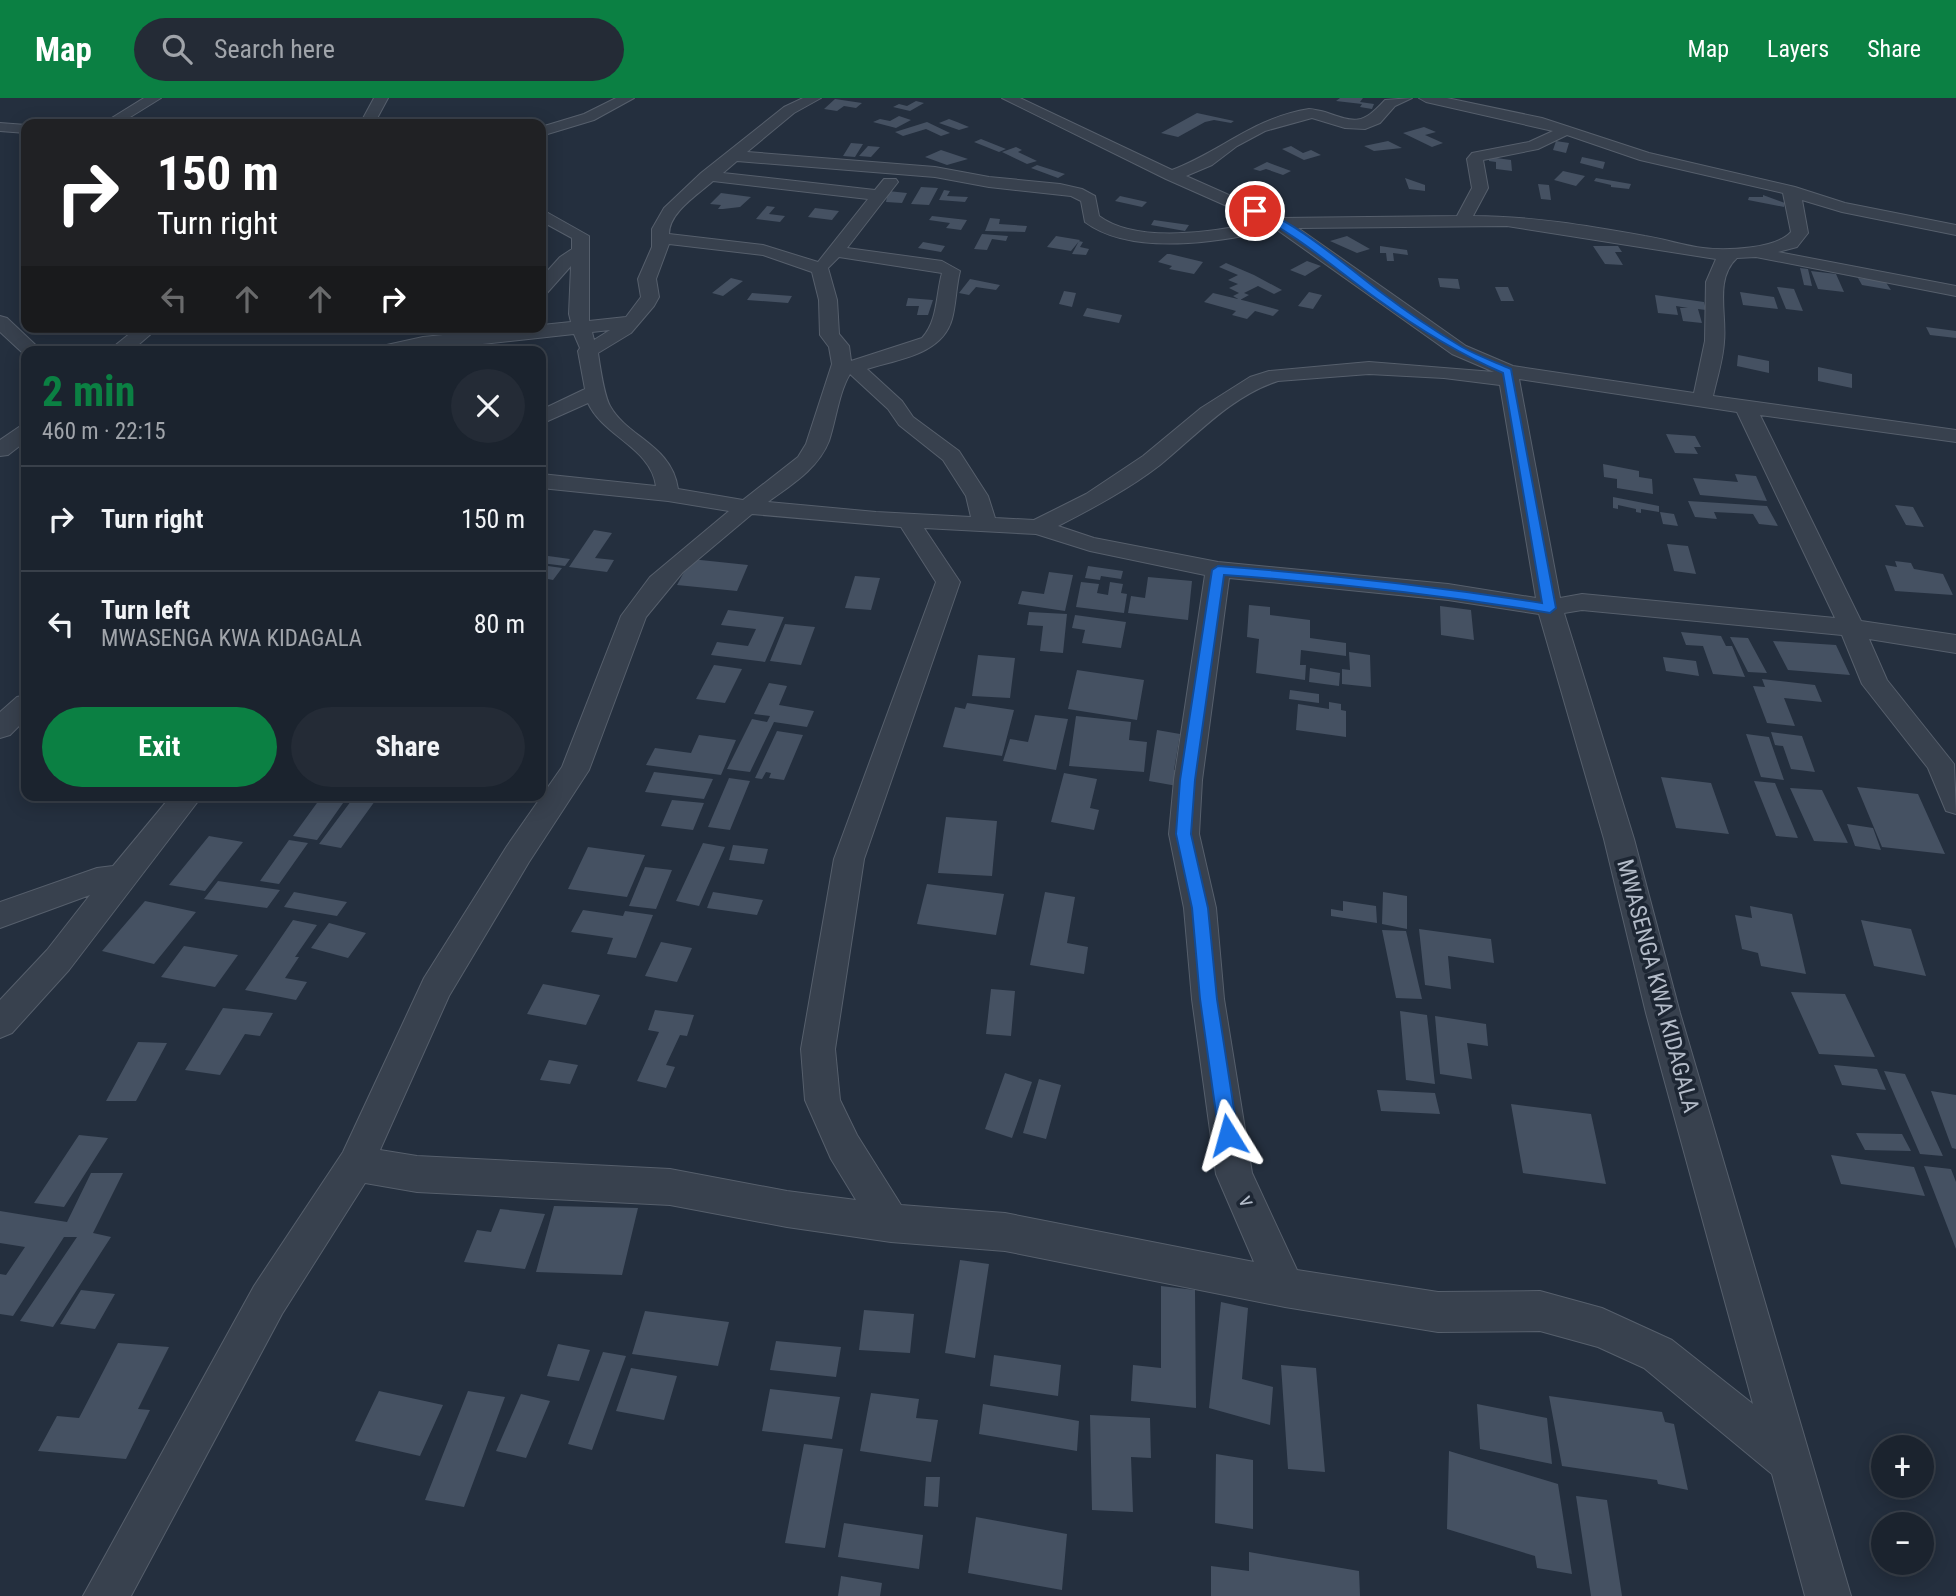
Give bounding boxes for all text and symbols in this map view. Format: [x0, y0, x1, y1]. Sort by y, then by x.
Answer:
search box [134, 18, 624, 81]
text: Map [35, 30, 92, 69]
icon: search [158, 30, 196, 68]
text: Search here [214, 34, 335, 64]
text: Map [1688, 35, 1729, 63]
text: Layers [1767, 35, 1829, 63]
text: Share [1867, 35, 1921, 63]
text: 150 m [157, 145, 279, 202]
icon: right [42, 147, 133, 238]
pin [1225, 181, 1285, 241]
icon: arrive [1236, 192, 1274, 230]
text: Turn right [157, 204, 278, 242]
icon: left [155, 280, 193, 318]
icon: ahead [228, 280, 266, 318]
icon: ahead [301, 280, 339, 318]
icon: right [374, 280, 412, 318]
text: 2 min [42, 367, 135, 416]
button: close [451, 369, 525, 443]
text: 460 m · 22:15 [42, 418, 166, 445]
icon: right [42, 500, 80, 538]
text: Turn right [101, 504, 203, 534]
text: 150 m [461, 504, 525, 534]
text: Turn left [101, 595, 190, 625]
icon: left [42, 605, 80, 643]
text: 80 m [474, 609, 525, 639]
text: MWASENGA KWA KIDAGALA [101, 625, 362, 652]
button: Exit [42, 707, 277, 787]
button: Share [291, 707, 525, 787]
street label: MWASENGA KWA KIDAGALA [1611, 856, 1705, 1116]
position arrow [1191, 1098, 1265, 1172]
street label: v [1233, 1191, 1261, 1211]
map controls [1871, 1435, 1934, 1575]
button: + [1871, 1435, 1934, 1498]
button: − [1871, 1512, 1934, 1575]

